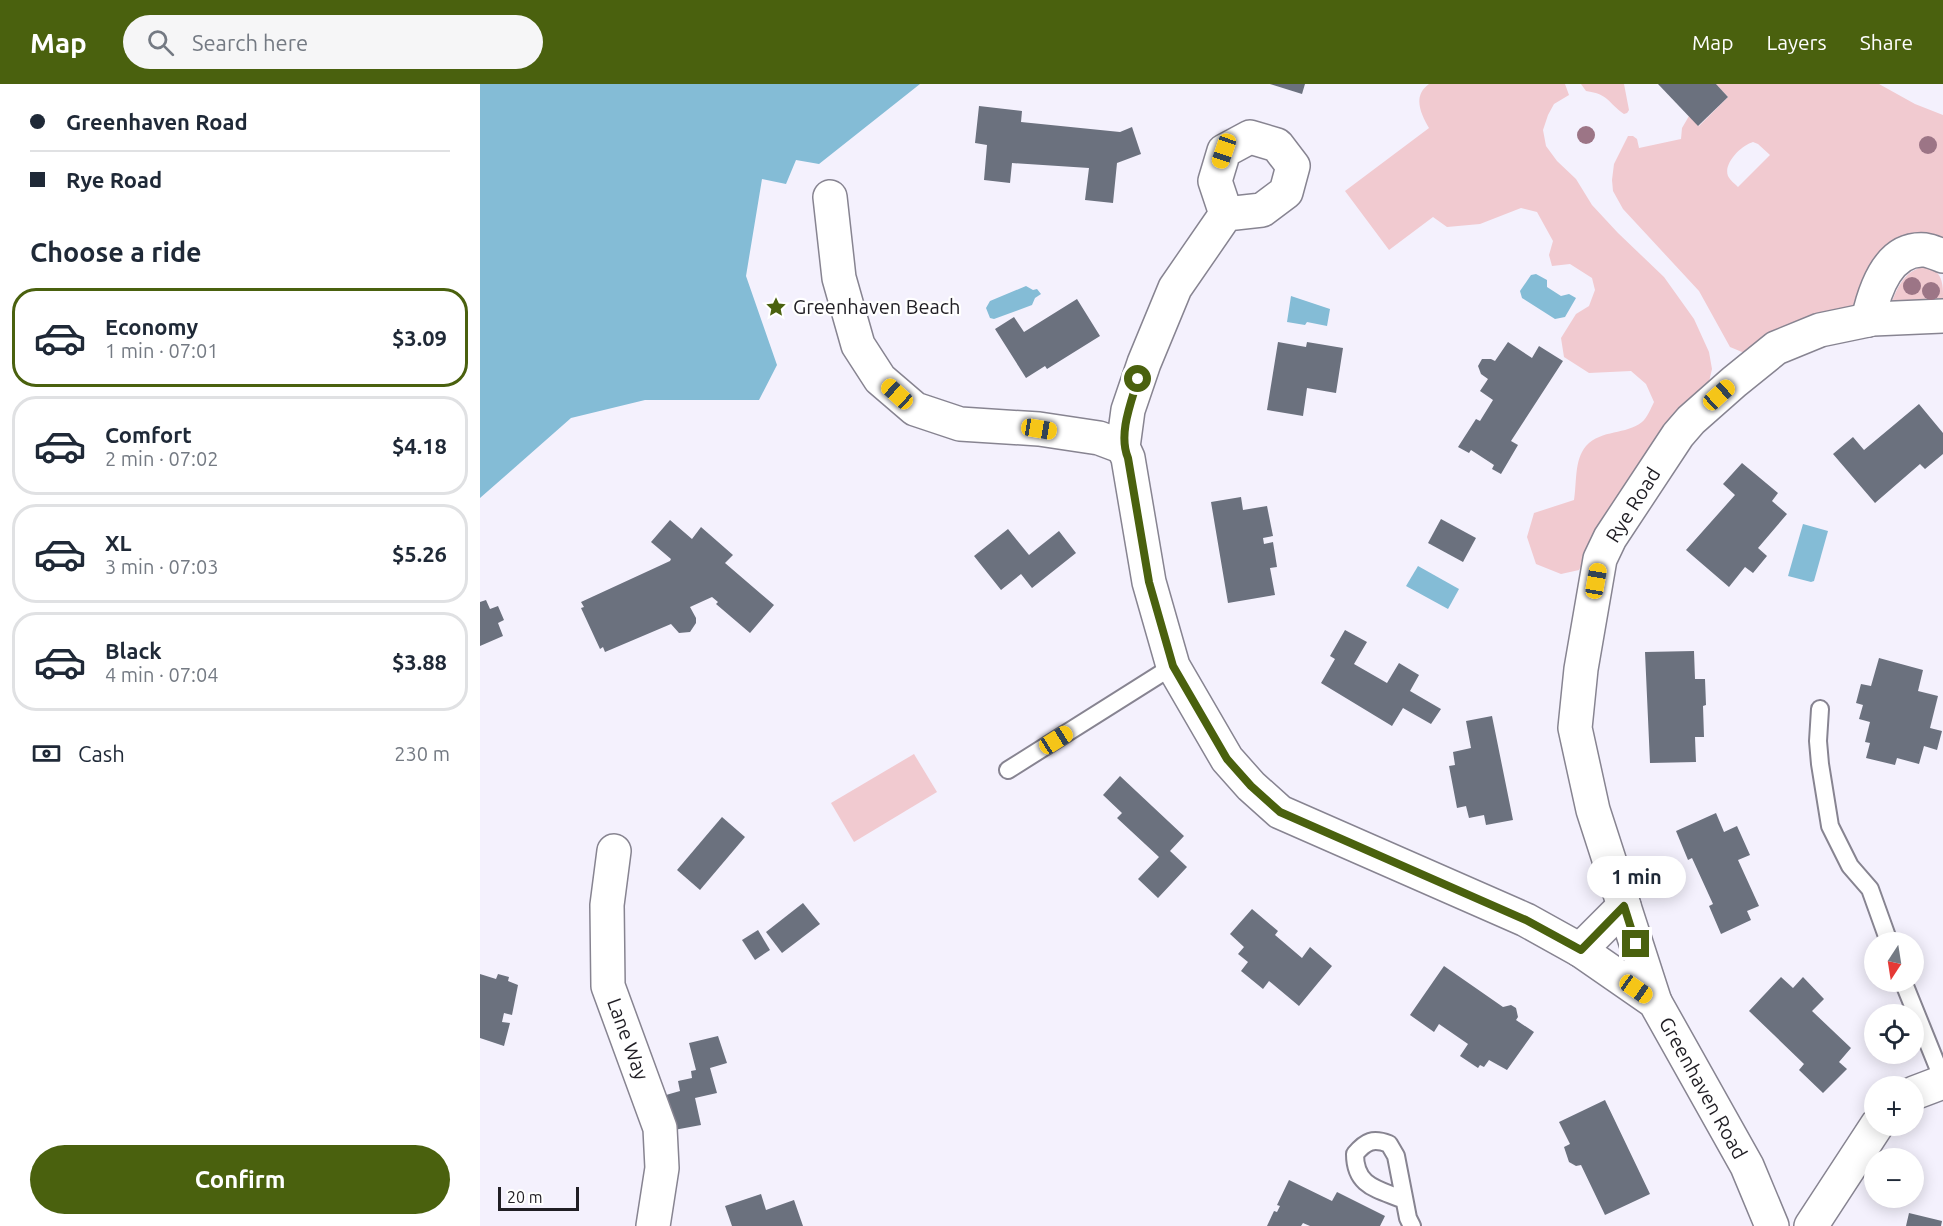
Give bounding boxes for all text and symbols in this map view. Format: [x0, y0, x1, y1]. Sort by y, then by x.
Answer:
search box [123, 15, 543, 69]
icon: search [144, 26, 177, 59]
text: Map [30, 27, 87, 58]
text: Search here [192, 30, 308, 55]
text: Map [1692, 30, 1733, 54]
text: Layers [1766, 30, 1827, 54]
text: Share [1860, 30, 1913, 54]
text: Greenhaven Road [66, 109, 248, 134]
car [1210, 131, 1238, 171]
text: Rye Road [66, 167, 162, 192]
text: Choose a ride [30, 237, 202, 267]
place icon: Greenhaven Beach [764, 295, 788, 319]
place label: Greenhaven Beach [793, 295, 961, 318]
icon: car [33, 311, 87, 365]
text: Economy [105, 314, 198, 339]
text: $3.09 [392, 325, 447, 350]
text: 1 min · 07:01 [105, 339, 219, 362]
route start [1124, 365, 1151, 392]
car [878, 375, 916, 413]
car [1700, 376, 1738, 414]
car [1020, 417, 1058, 441]
icon: car [33, 419, 87, 473]
text: Comfort [105, 422, 192, 447]
text: $4.18 [392, 433, 447, 458]
text: 2 min · 07:02 [105, 447, 219, 470]
street label: Rye Road [1601, 463, 1665, 546]
icon: car [33, 527, 87, 581]
text: XL [105, 530, 132, 555]
text: $5.26 [392, 541, 447, 566]
text: 3 min · 07:03 [105, 555, 219, 578]
car [1584, 562, 1608, 600]
icon: car [33, 635, 87, 689]
text: Black [105, 638, 162, 663]
text: $3.88 [392, 649, 447, 674]
text: 4 min · 07:04 [105, 663, 219, 686]
car [1036, 723, 1076, 757]
icon: cash [30, 737, 63, 770]
text: Cash [78, 741, 125, 766]
text: 230 m [394, 742, 450, 765]
callout: 1 min [1586, 857, 1686, 899]
text: 1 min [1611, 865, 1662, 888]
route end [1622, 930, 1649, 957]
north arrow [1864, 932, 1924, 992]
map controls [1864, 932, 1924, 1208]
car [1616, 971, 1656, 1007]
street label: Lane Way [603, 995, 654, 1083]
button: locate [1864, 1004, 1924, 1064]
street label: Greenhaven Road [1655, 1013, 1752, 1163]
button: + [1864, 1076, 1924, 1136]
button: Confirm [30, 1145, 450, 1214]
button: − [1864, 1148, 1924, 1208]
scale bar [498, 1184, 579, 1212]
text: 20 m [507, 1188, 543, 1206]

